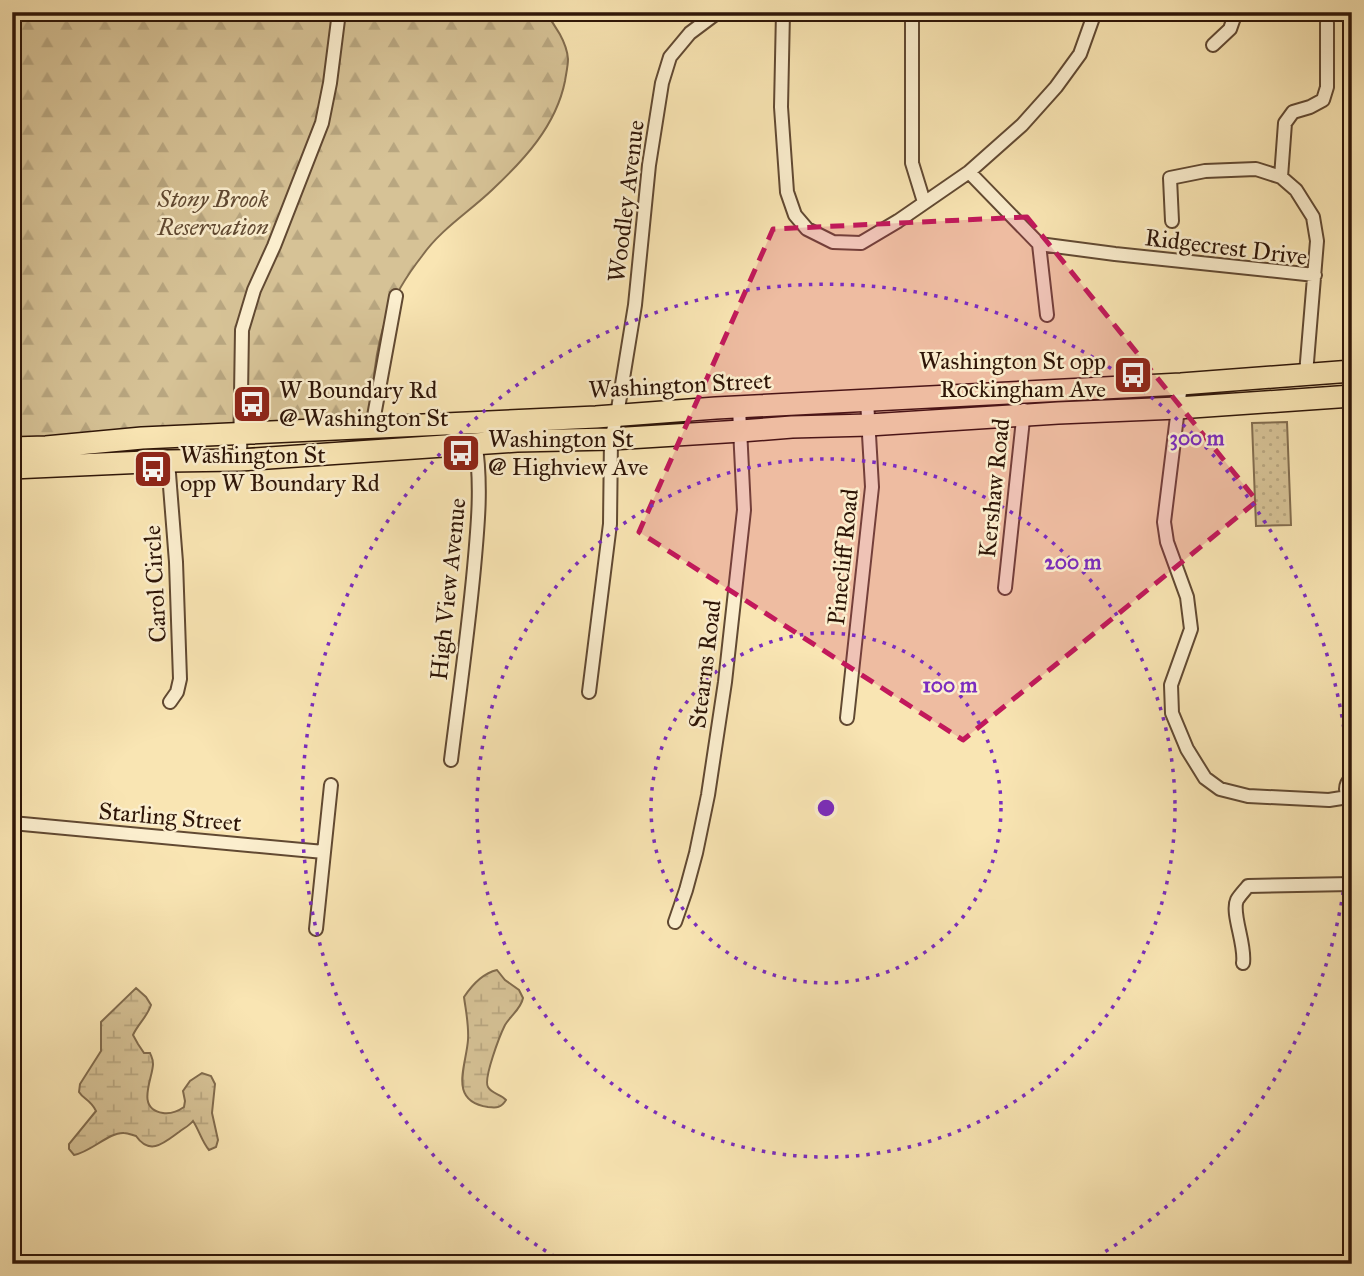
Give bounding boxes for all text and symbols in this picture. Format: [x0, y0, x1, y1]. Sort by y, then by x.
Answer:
street label: Woodley Avenue [601, 118, 651, 284]
park label: Stony Brook Reservation [156, 184, 269, 242]
street label: Ridgecrest Drive [1143, 222, 1309, 272]
place label: Washington St opp Rockingham Ave [919, 346, 1106, 404]
bus stop icon: Washington St opp Rockingham Ave [1112, 354, 1154, 396]
street label: Washington Street [588, 365, 773, 405]
place label: W Boundary Rd @ Washington St [279, 375, 449, 433]
bus stop icon: W Boundary Rd @ Washington St [231, 383, 273, 425]
street label: Kershaw Road [972, 417, 1016, 559]
place label: Washington St @ Highview Ave [488, 424, 649, 482]
text: 300 m [1169, 425, 1225, 451]
bus stop icon: Washington St @ Highview Ave [440, 432, 482, 474]
place label: Washington St opp W Boundary Rd [180, 440, 380, 498]
bus stop icon: Washington St opp W Boundary Rd [132, 448, 174, 490]
street label: Pinecliff Road [821, 487, 865, 627]
street label: High View Avenue [424, 496, 472, 682]
street label: Carol Circle [137, 524, 173, 644]
text: 200 m [1045, 549, 1102, 575]
street label: Stearns Road [682, 598, 728, 730]
text: 100 m [923, 672, 978, 698]
street label: Starling Street [97, 796, 243, 838]
centre of rings [814, 796, 838, 820]

